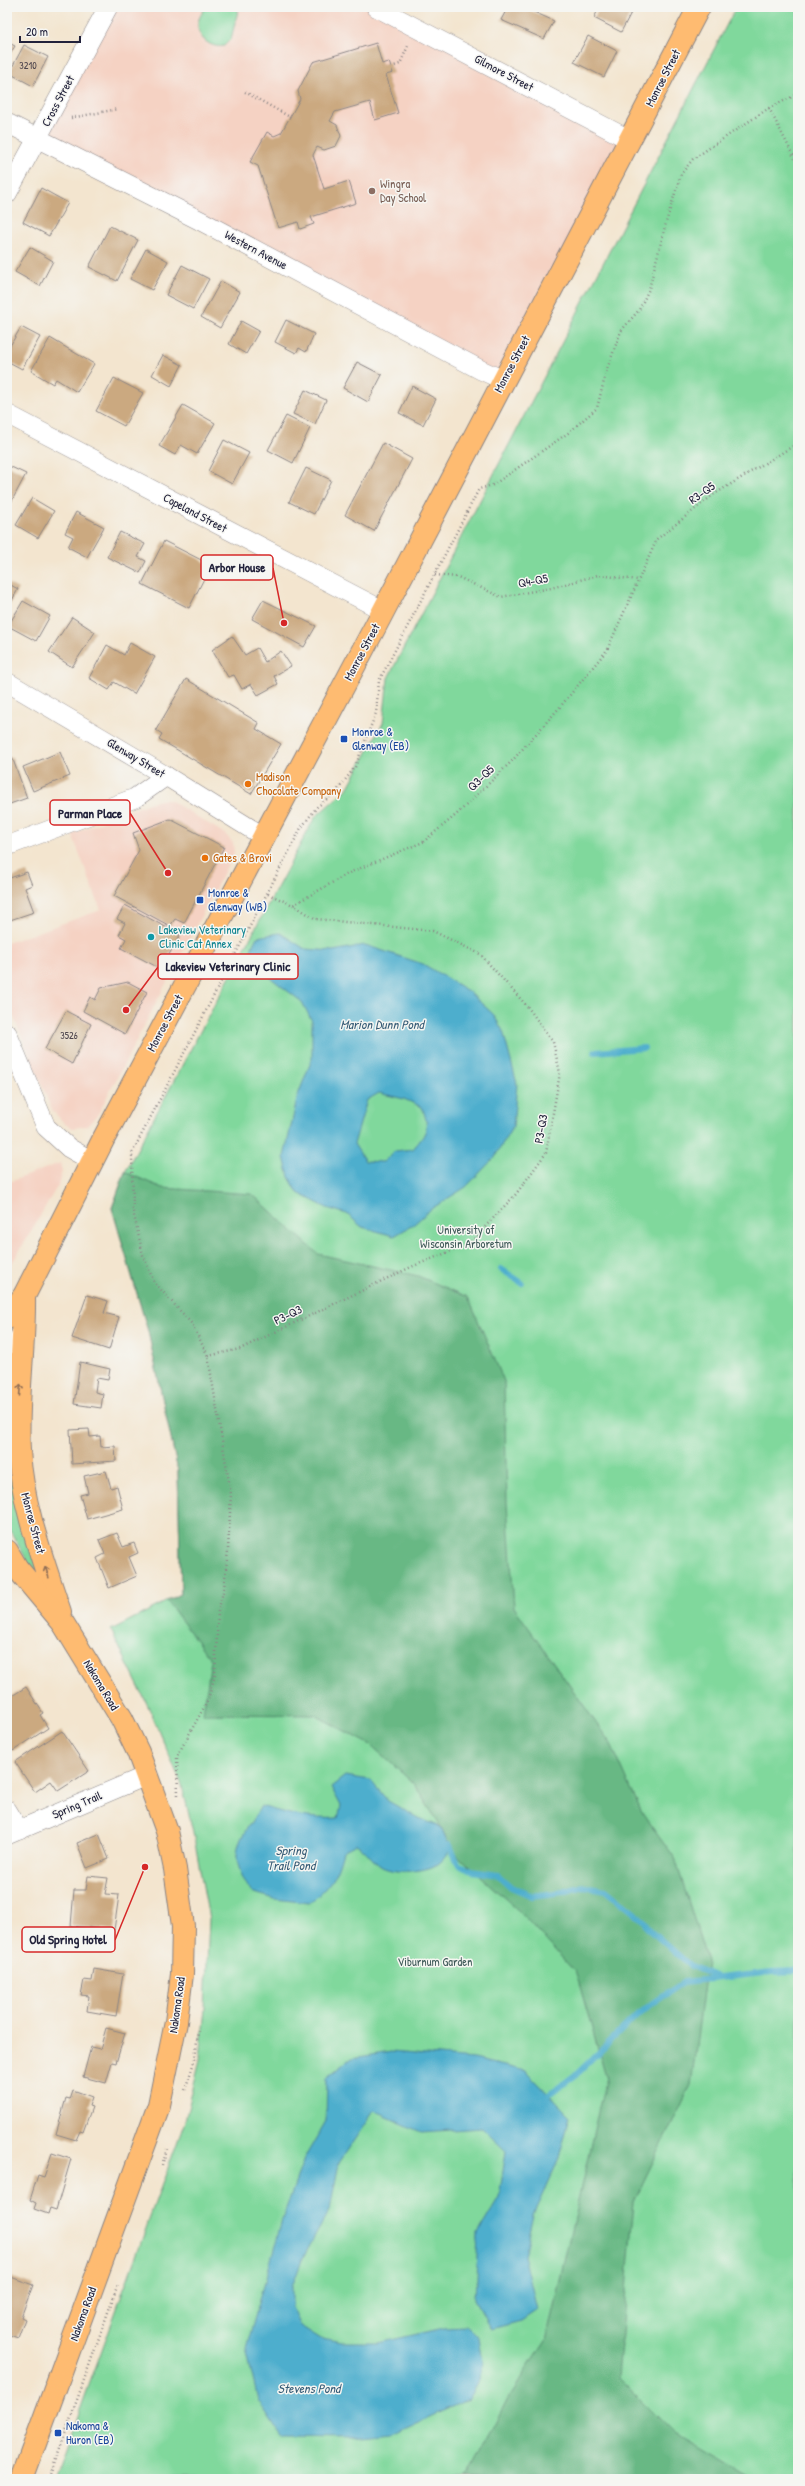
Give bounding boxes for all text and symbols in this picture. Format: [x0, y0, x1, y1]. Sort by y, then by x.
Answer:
scale bar [20, 18, 80, 44]
text: 20 m [26, 23, 48, 40]
street label: Monroe Street [641, 45, 685, 109]
street label: Gilmore Street [472, 50, 538, 96]
house number: 3210 [19, 59, 37, 72]
street label: Cross Street [37, 71, 79, 129]
place label: Wingra Day School [380, 175, 427, 206]
marker: Wingra Day School [367, 186, 377, 196]
street label: Western Avenue [222, 226, 291, 273]
street label: Monroe Street [489, 331, 534, 395]
street label: R3-Q5 [685, 477, 718, 508]
street label: Copeland Street [160, 489, 231, 537]
callout: Arbor House [201, 555, 273, 580]
text: Arbor House [209, 558, 266, 576]
street label: Q4-Q5 [516, 569, 549, 592]
street label: Monroe Street [339, 619, 384, 683]
place label: Monroe & Glenway (EB) [352, 723, 409, 754]
street label: Glenway Street [104, 733, 169, 782]
marker: Monroe & Glenway (EB) [339, 734, 349, 744]
street label: Q3-Q5 [464, 761, 498, 795]
place label: Madison Chocolate Company [256, 768, 341, 799]
marker: Madison Chocolate Company [243, 779, 253, 789]
callout: Parman Place [50, 800, 130, 825]
text: Parman Place [58, 804, 123, 822]
place label: Gates & Brovi [213, 849, 272, 866]
marker: Gates & Brovi [200, 853, 210, 863]
place label: Monroe & Glenway (WB) [208, 884, 267, 915]
marker: Monroe & Glenway (WB) [195, 895, 205, 905]
place label: Lakeview Veterinary Clinic Cat Annex [159, 921, 246, 952]
marker: Lakeview Veterinary Clinic Cat Annex [146, 932, 156, 942]
callout: Lakeview Veterinary Clinic [158, 954, 298, 979]
text: Lakeview Veterinary Clinic [166, 957, 291, 976]
street label: Monroe Street [142, 990, 187, 1054]
water label: Marion Dunn Pond [340, 1015, 426, 1033]
house number: 3526 [60, 1029, 78, 1042]
street label: P3-Q3 [530, 1113, 551, 1145]
park label: University of Wisconsin Arboretum [420, 1221, 512, 1252]
street label: P3-Q3 [271, 1301, 305, 1329]
one-way arrow [16, 1384, 24, 1397]
street label: Monroe Street [17, 1491, 50, 1556]
one-way arrow [43, 1566, 50, 1579]
street label: Nakoma Road [80, 1656, 123, 1713]
street label: Spring Trail [49, 1786, 105, 1823]
water label: Spring Trail Pond [267, 1841, 317, 1874]
callout: Old Spring Hotel [22, 1927, 115, 1952]
text: Old Spring Hotel [29, 1930, 107, 1949]
park label: Viburnum Garden [398, 1953, 472, 1970]
street label: Nakoma Road [164, 1976, 189, 2034]
street label: Nakoma Road [65, 2284, 100, 2343]
water label: Stevens Pond [278, 2379, 342, 2397]
place label: Nakoma & Huron (EB) [66, 2417, 114, 2448]
marker: Nakoma & Huron (EB) [53, 2428, 63, 2438]

